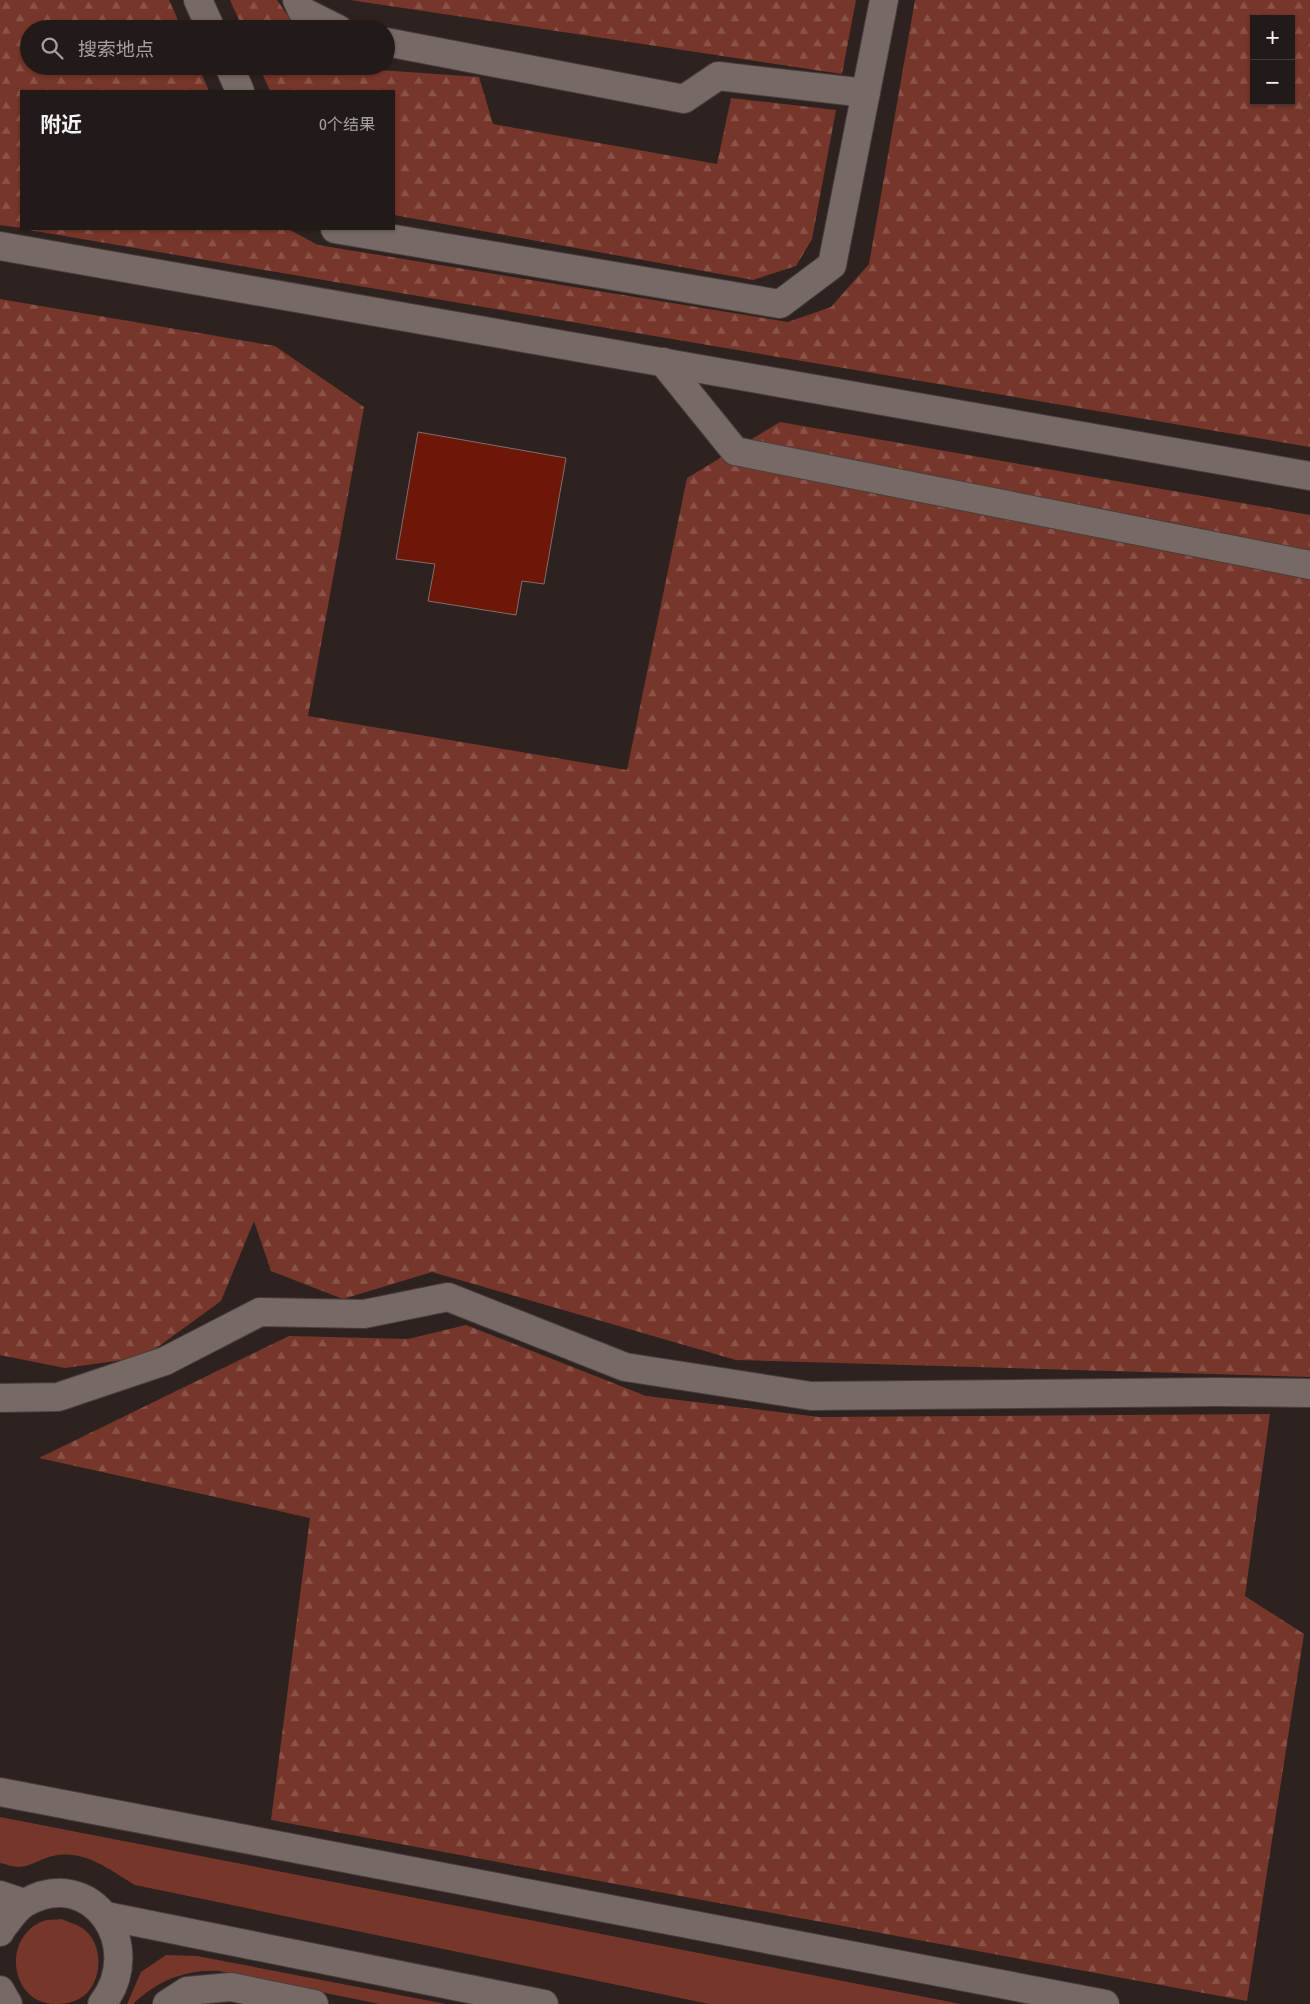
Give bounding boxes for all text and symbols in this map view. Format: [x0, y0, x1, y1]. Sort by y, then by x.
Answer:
map controls [1250, 15, 1295, 105]
button: + [1250, 15, 1295, 60]
search box [20, 20, 395, 75]
icon: search [38, 34, 66, 62]
text: 搜索地点 [78, 38, 154, 61]
button: − [1250, 60, 1295, 105]
text: 附近 [40, 112, 82, 138]
text: 0个结果 [319, 115, 375, 134]

